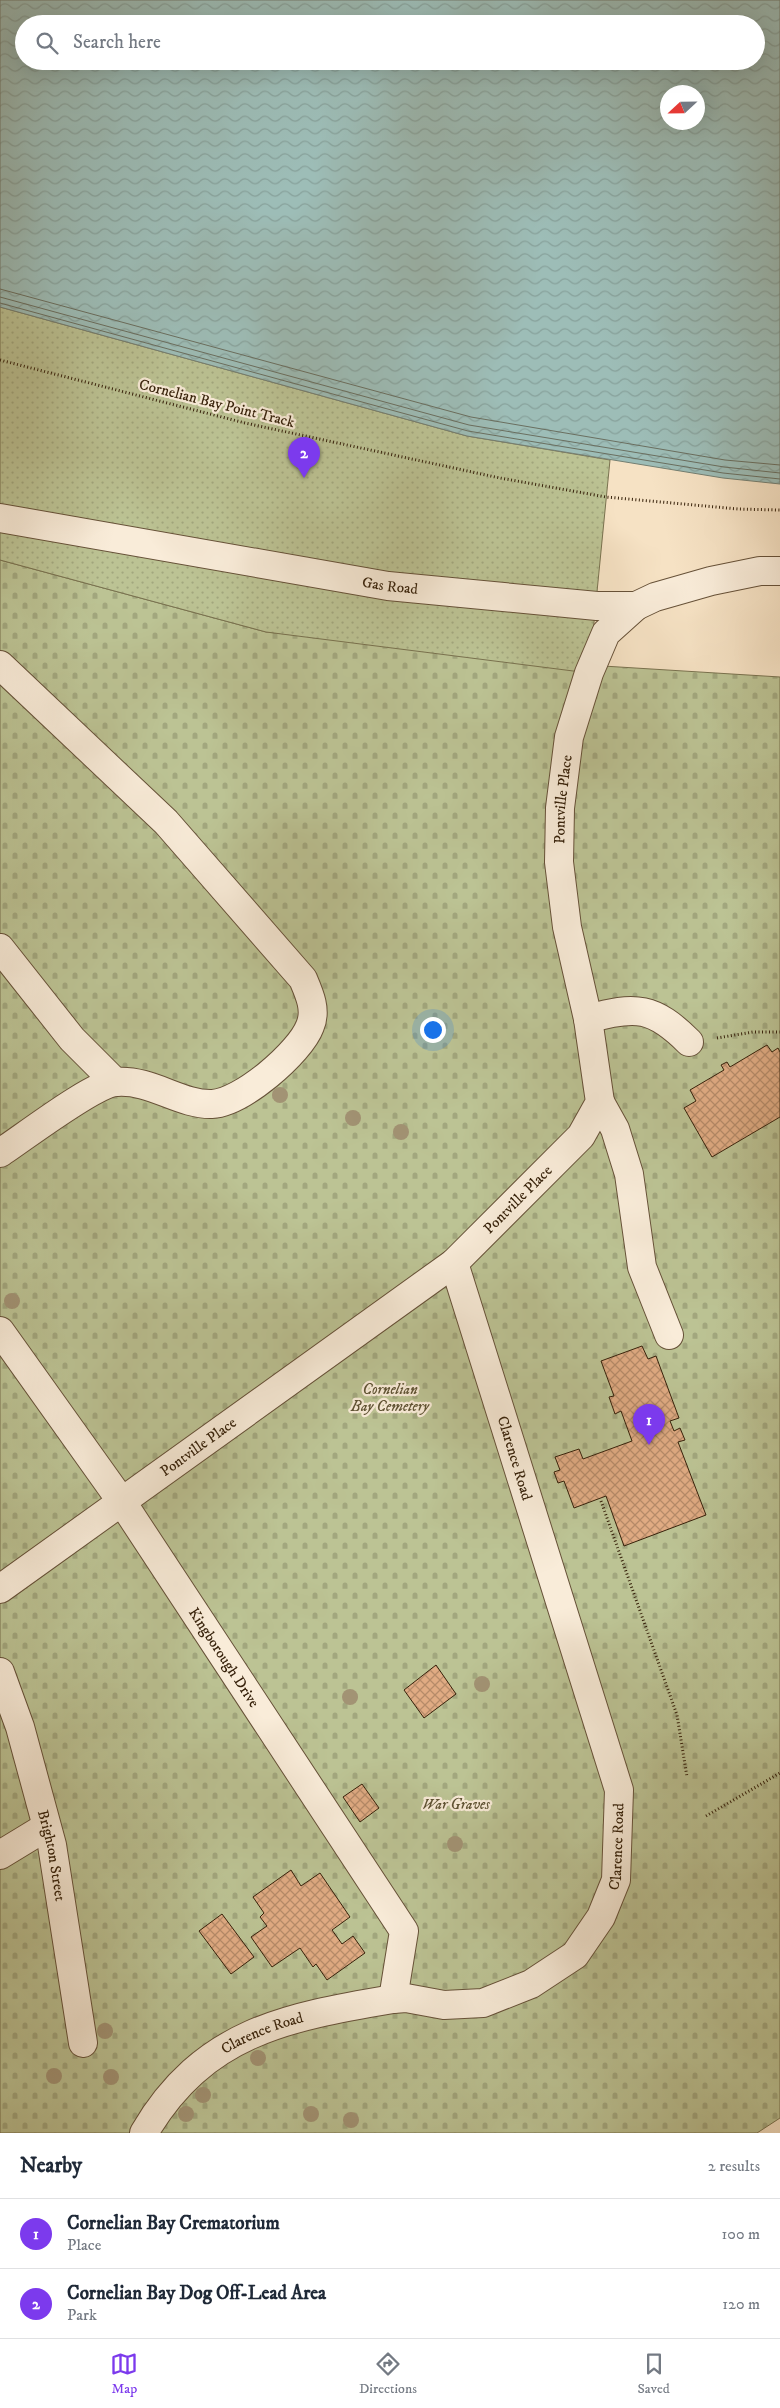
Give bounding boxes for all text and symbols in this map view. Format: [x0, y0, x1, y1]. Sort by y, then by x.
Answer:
search box [15, 15, 765, 70]
icon: search [33, 29, 61, 57]
text: Search here [73, 31, 161, 54]
north arrow [660, 85, 705, 130]
street label: Cornelian Bay Point Track [137, 375, 297, 432]
pin: 2 [288, 437, 320, 478]
street label: Gas Road [361, 573, 419, 599]
street label: Pontville Place [550, 754, 577, 844]
your location [420, 1017, 446, 1043]
street label: Pontville Place [480, 1161, 556, 1238]
park label: Cornelian Bay Cemetery [350, 1380, 430, 1416]
pin: 1 [633, 1404, 665, 1445]
street label: Pontville Place [157, 1413, 240, 1481]
street label: Clarence Road [493, 1414, 537, 1503]
street label: Kingborough Drive [184, 1604, 263, 1711]
park label: War Graves [422, 1795, 490, 1814]
street label: Clarence Road [604, 1802, 629, 1893]
street label: Brighton Street [33, 1808, 70, 1903]
street label: Clarence Road [218, 2008, 306, 2058]
text: Nearby [20, 2153, 82, 2179]
text: 2 results [708, 2156, 760, 2176]
text: Cornelian Bay Crematorium [67, 2212, 280, 2235]
text: 1 [33, 2224, 39, 2244]
text: 100 m [722, 2224, 760, 2244]
text: Place [67, 2235, 101, 2255]
text: Cornelian Bay Dog Off-Lead Area [67, 2282, 326, 2305]
text: 2 [32, 2294, 40, 2314]
text: 120 m [722, 2294, 760, 2314]
text: Park [67, 2305, 97, 2325]
tab: Map [110, 2350, 138, 2398]
tab: Directions [359, 2350, 417, 2398]
tab: Saved [638, 2350, 670, 2398]

